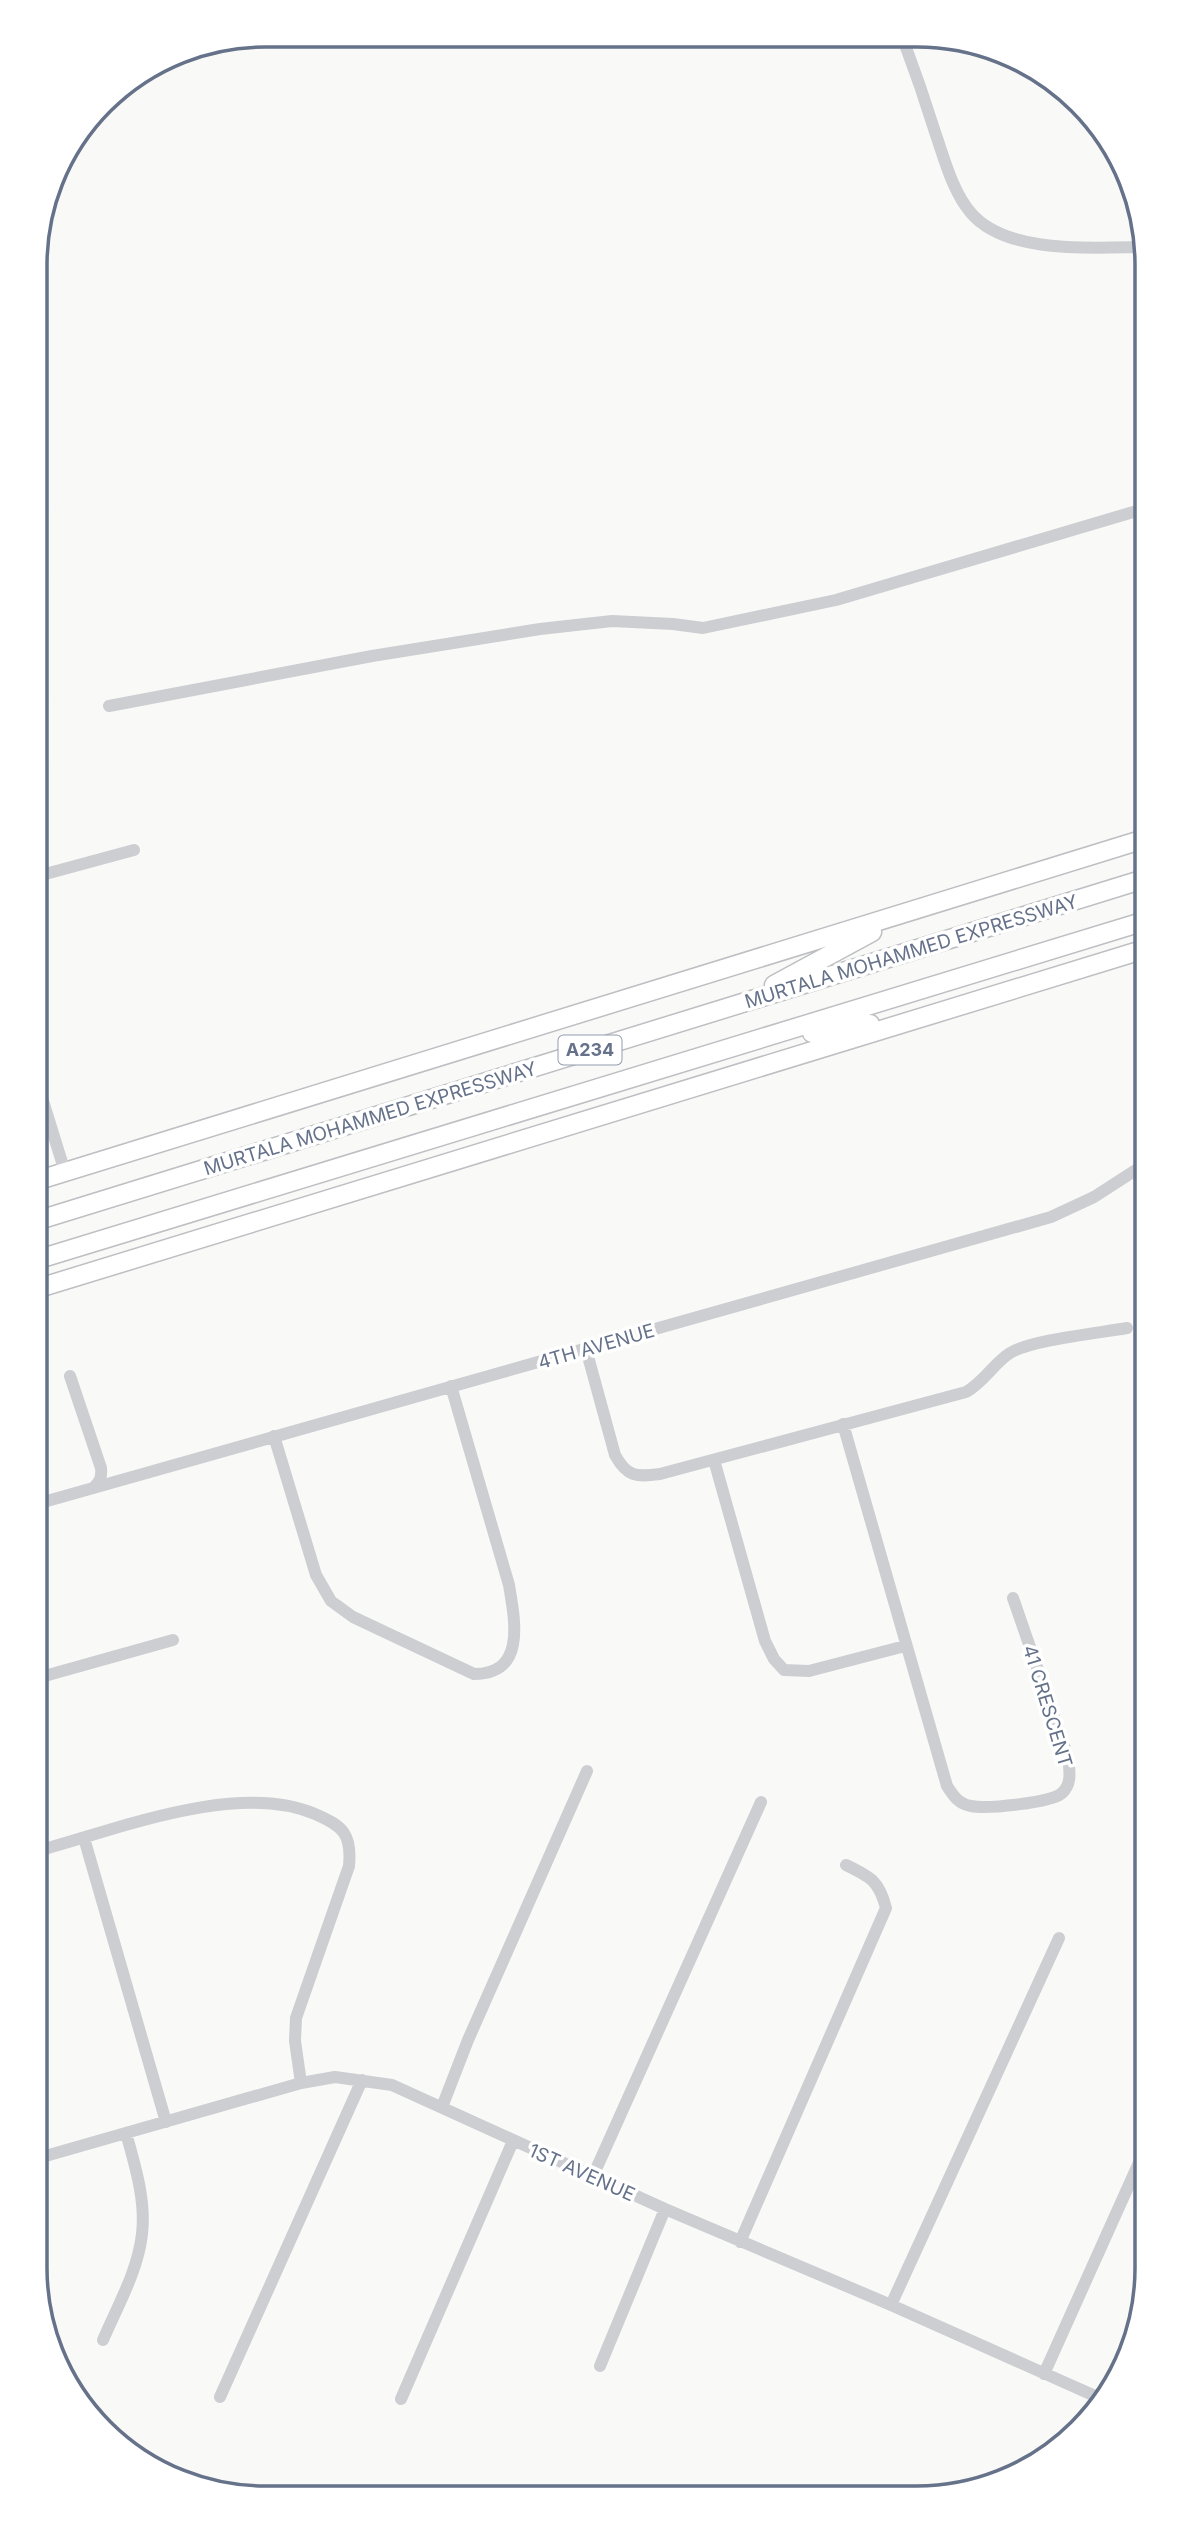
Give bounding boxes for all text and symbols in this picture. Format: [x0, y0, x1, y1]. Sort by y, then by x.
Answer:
street label: MURTALA MOHAMMED EXPRESSWAY [742, 890, 1081, 1013]
road number: A234 [558, 1036, 622, 1064]
street label: MURTALA MOHAMMED EXPRESSWAY [201, 1057, 540, 1180]
street label: 4TH AVENUE [535, 1319, 657, 1374]
street label: 41 CRESCENT [1018, 1642, 1077, 1770]
street label: 1ST AVENUE [525, 2139, 638, 2206]

